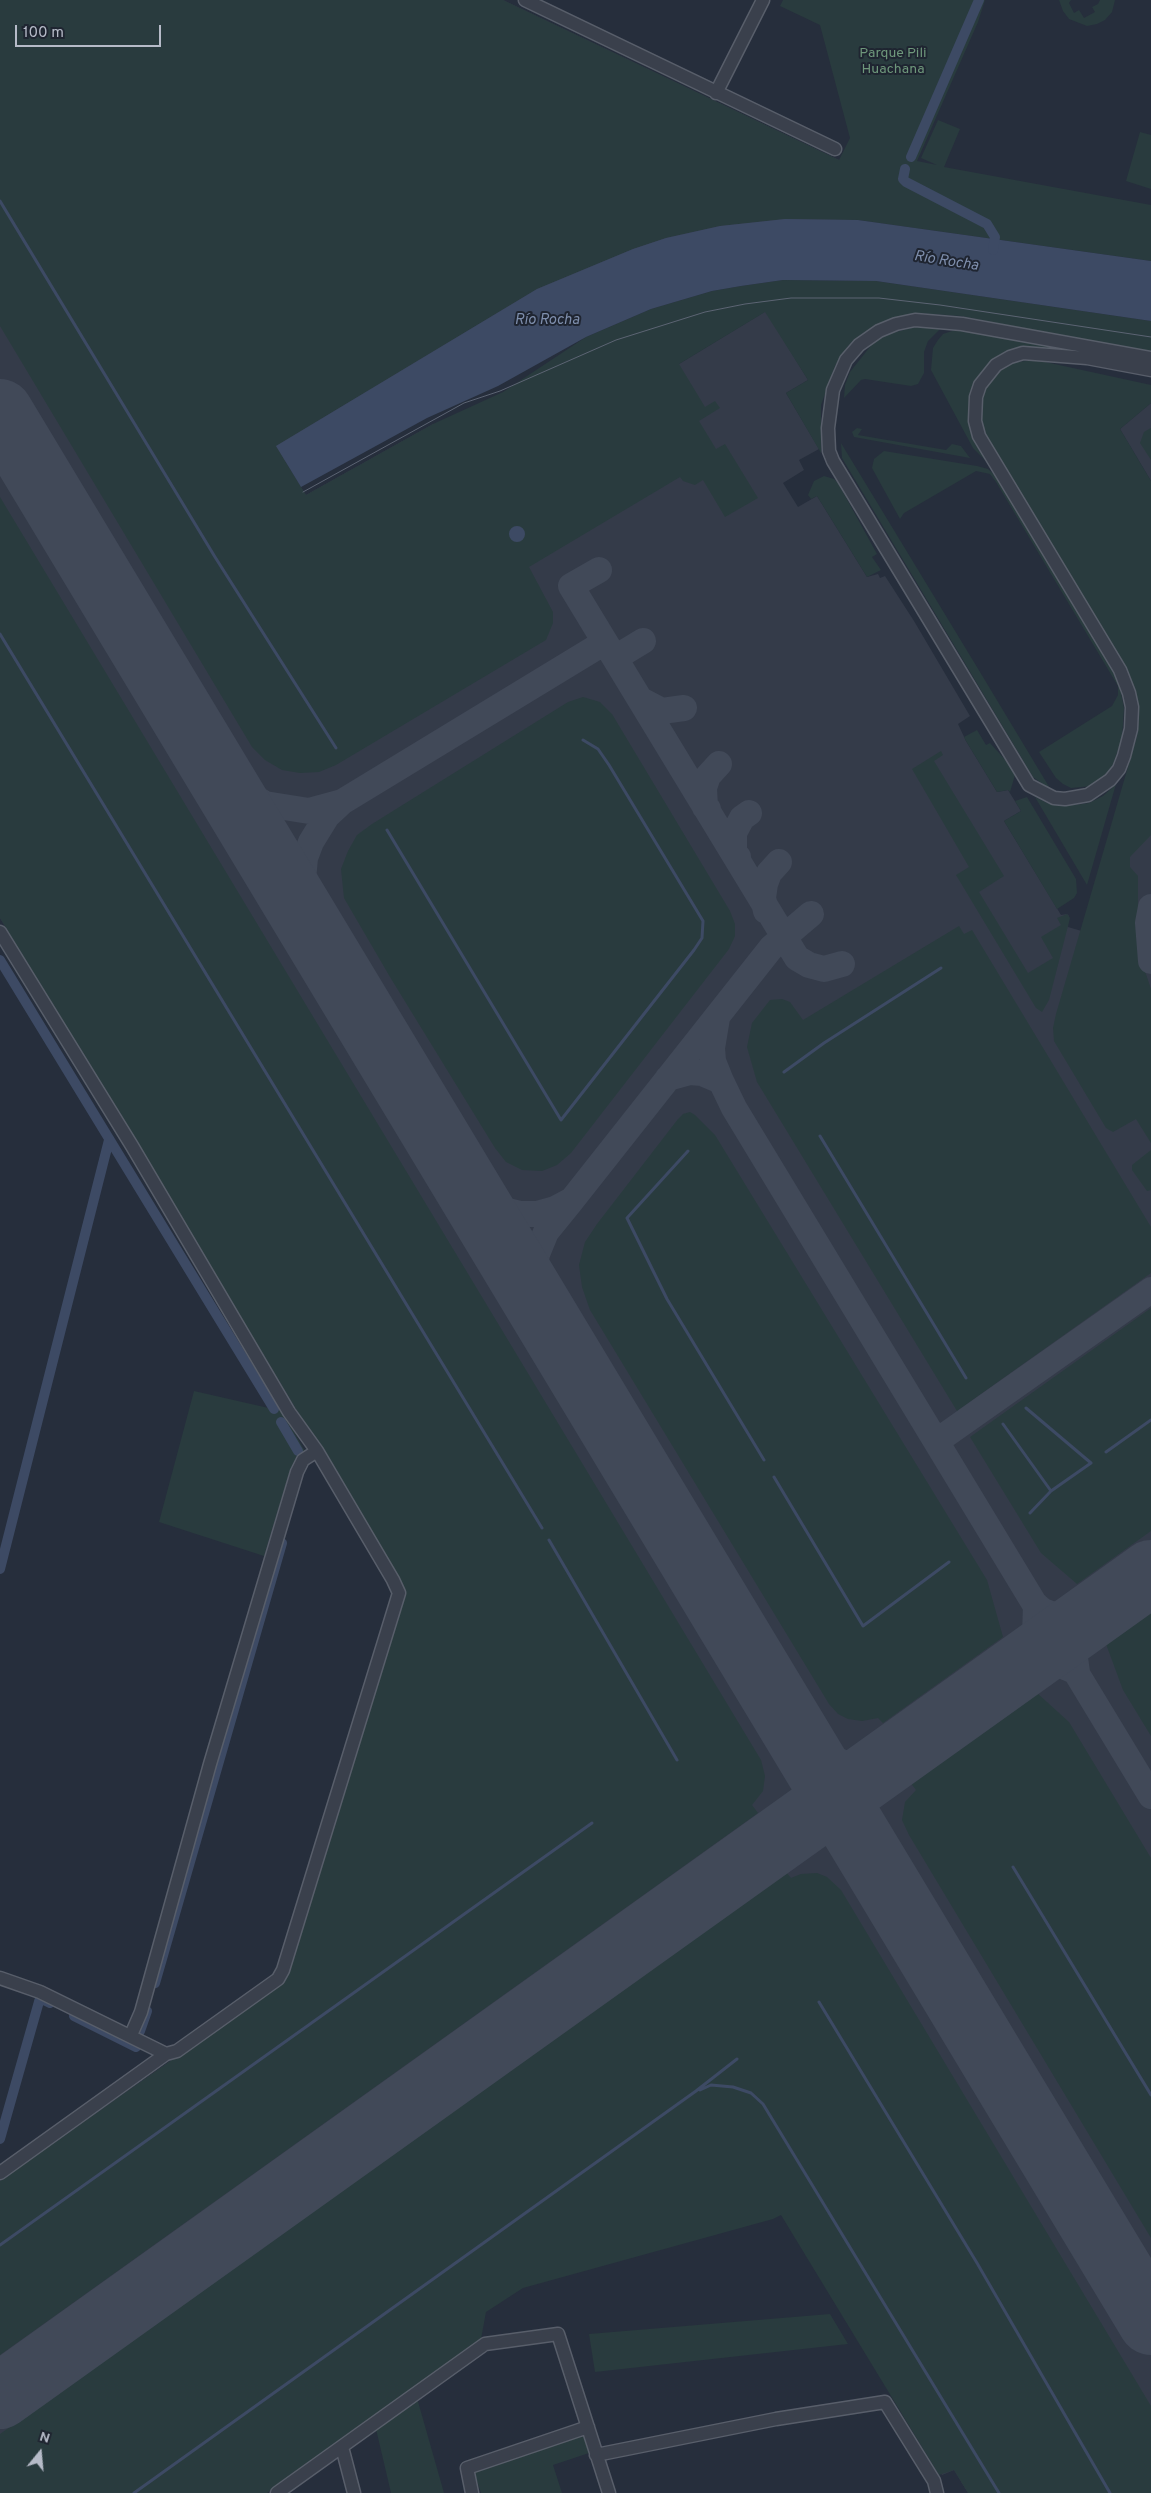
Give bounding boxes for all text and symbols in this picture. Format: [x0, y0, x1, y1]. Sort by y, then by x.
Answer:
scale bar [18, 15, 164, 47]
text: 100 m [23, 24, 64, 43]
park label: Parque Pili Huachana [859, 46, 927, 78]
water label: Río Rocha [913, 248, 979, 276]
water label: Río Rocha [515, 312, 579, 330]
north arrow [15, 2428, 65, 2478]
text: N [37, 2429, 52, 2448]

